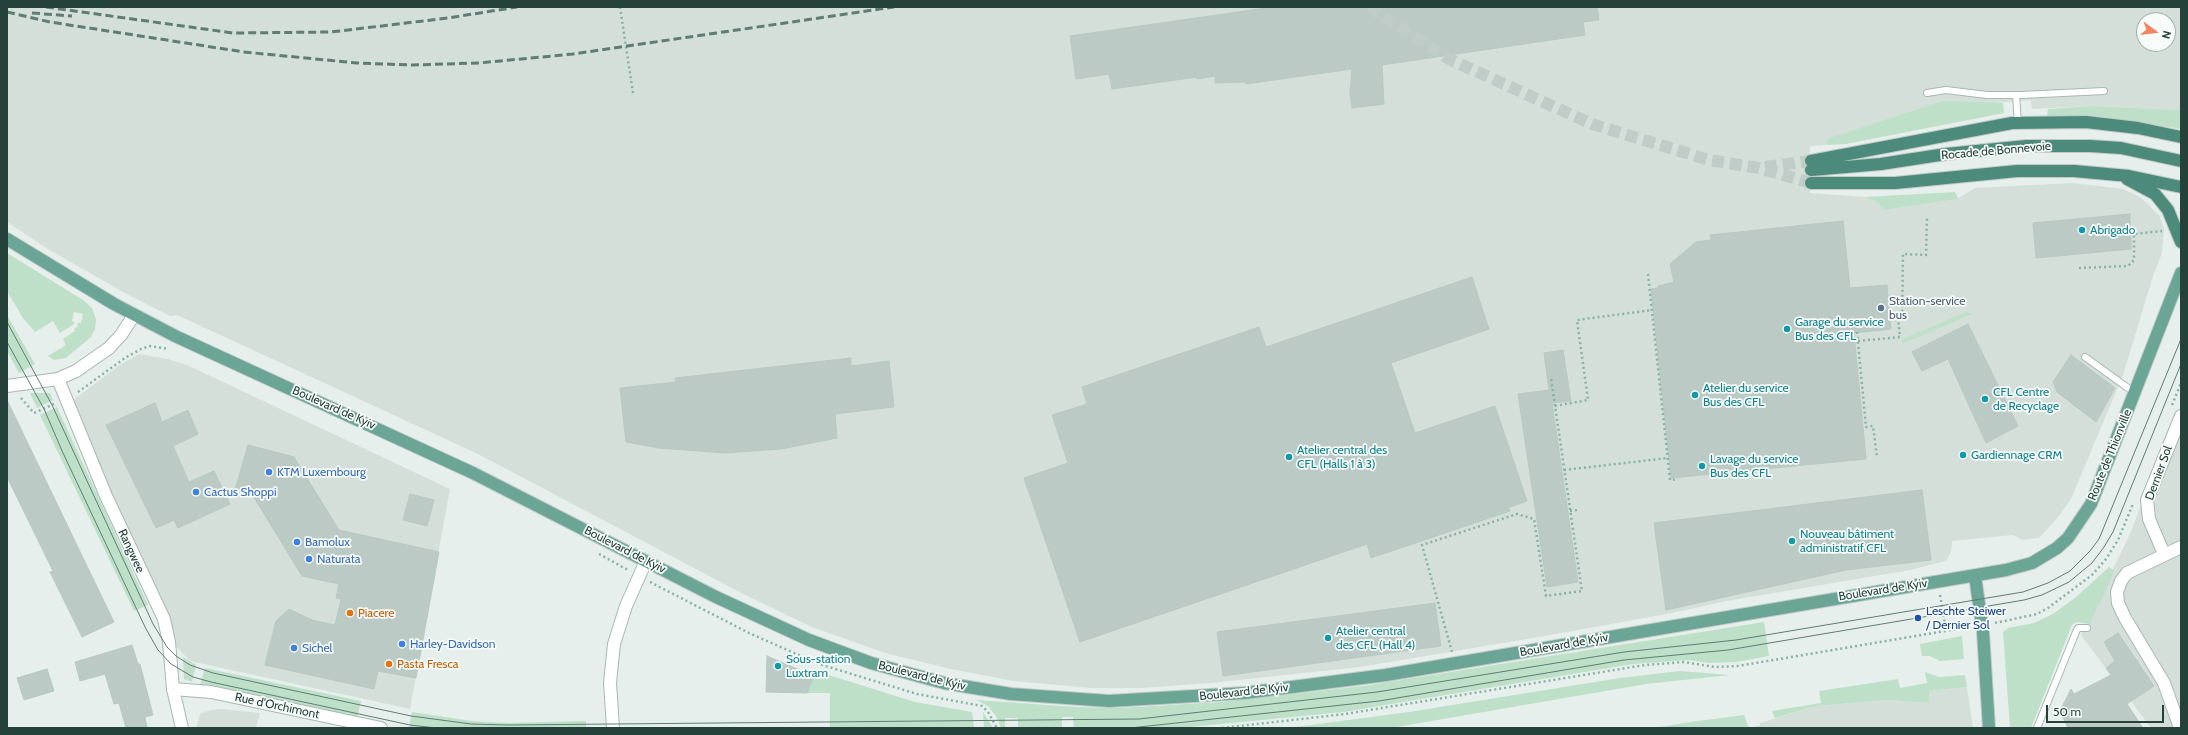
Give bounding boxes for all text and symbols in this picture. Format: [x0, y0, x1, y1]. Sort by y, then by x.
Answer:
north arrow [2136, 12, 2176, 52]
text: N [2159, 29, 2174, 40]
street label: Rocade de Bonnevoie [1940, 139, 2052, 163]
place label: Abrigado [2090, 223, 2135, 237]
marker: Abrigado [2077, 225, 2087, 235]
place label: Station-service bus [1889, 294, 1965, 322]
marker: Station-service bus [1876, 303, 1886, 313]
place label: Garage du service Bus des CFL [1795, 315, 1884, 343]
marker: Garage du service Bus des CFL [1782, 324, 1792, 334]
place label: Atelier du service Bus des CFL [1703, 381, 1789, 409]
street label: Boulevard de Kyiv [290, 383, 378, 433]
place label: CFL Centre de Recyclage [1993, 385, 2059, 413]
marker: Atelier du service Bus des CFL [1690, 390, 1700, 400]
marker: CFL Centre de Recyclage [1980, 394, 1990, 404]
street label: Route de Thionville [2085, 407, 2135, 503]
place label: Atelier central des CFL (Halls 1 à 3) [1297, 443, 1387, 471]
street label: Dernier Sol [2143, 444, 2175, 502]
place label: Gardiennage CRM [1971, 448, 2062, 462]
marker: Gardiennage CRM [1958, 450, 1968, 460]
marker: Atelier central des CFL (Halls 1 à 3) [1284, 452, 1294, 462]
place label: Lavage du service Bus des CFL [1710, 452, 1798, 480]
marker: Lavage du service Bus des CFL [1697, 461, 1707, 471]
place label: KTM Luxembourg [277, 465, 366, 479]
marker: KTM Luxembourg [264, 467, 274, 477]
place label: Cactus Shoppi [204, 485, 277, 499]
marker: Cactus Shoppi [191, 487, 201, 497]
street label: Boulevard de Kyiv [582, 523, 668, 577]
street label: Rangwee [115, 527, 147, 575]
place label: Nouveau bâtiment administratif CFL [1800, 527, 1894, 555]
place label: Bamolux [305, 535, 350, 549]
marker: Nouveau bâtiment administratif CFL [1787, 536, 1797, 546]
marker: Bamolux [292, 537, 302, 547]
place label: Naturata [317, 552, 360, 566]
marker: Naturata [304, 554, 314, 564]
street label: Boulevard de Kyiv [1838, 576, 1928, 604]
place label: Leschte Steiwer / Dernier Sol [1926, 604, 2006, 632]
place label: Piacere [358, 606, 394, 620]
marker: Piacere [345, 608, 355, 618]
marker: Leschte Steiwer / Dernier Sol [1913, 613, 1923, 623]
place label: Atelier central des CFL (Hall 4) [1336, 624, 1415, 652]
street label: Boulevard de Kyiv [1519, 630, 1609, 660]
marker: Atelier central des CFL (Hall 4) [1323, 633, 1333, 643]
place label: Harley-Davidson [410, 637, 495, 651]
marker: Harley-Davidson [397, 639, 407, 649]
place label: Sichel [302, 641, 332, 655]
marker: Sichel [289, 643, 299, 653]
place label: Sous-station Luxtram [786, 652, 850, 680]
place label: Pasta Fresca [397, 657, 459, 671]
street label: Boulevard de Kyiv [877, 658, 967, 694]
marker: Pasta Fresca [384, 659, 394, 669]
marker: Sous-station Luxtram [773, 661, 783, 671]
street label: Boulevard de Kyiv [1199, 680, 1289, 704]
street label: Rue d'Orchimont [233, 690, 321, 722]
scale bar [2048, 697, 2166, 723]
text: 50 m [2053, 704, 2081, 719]

